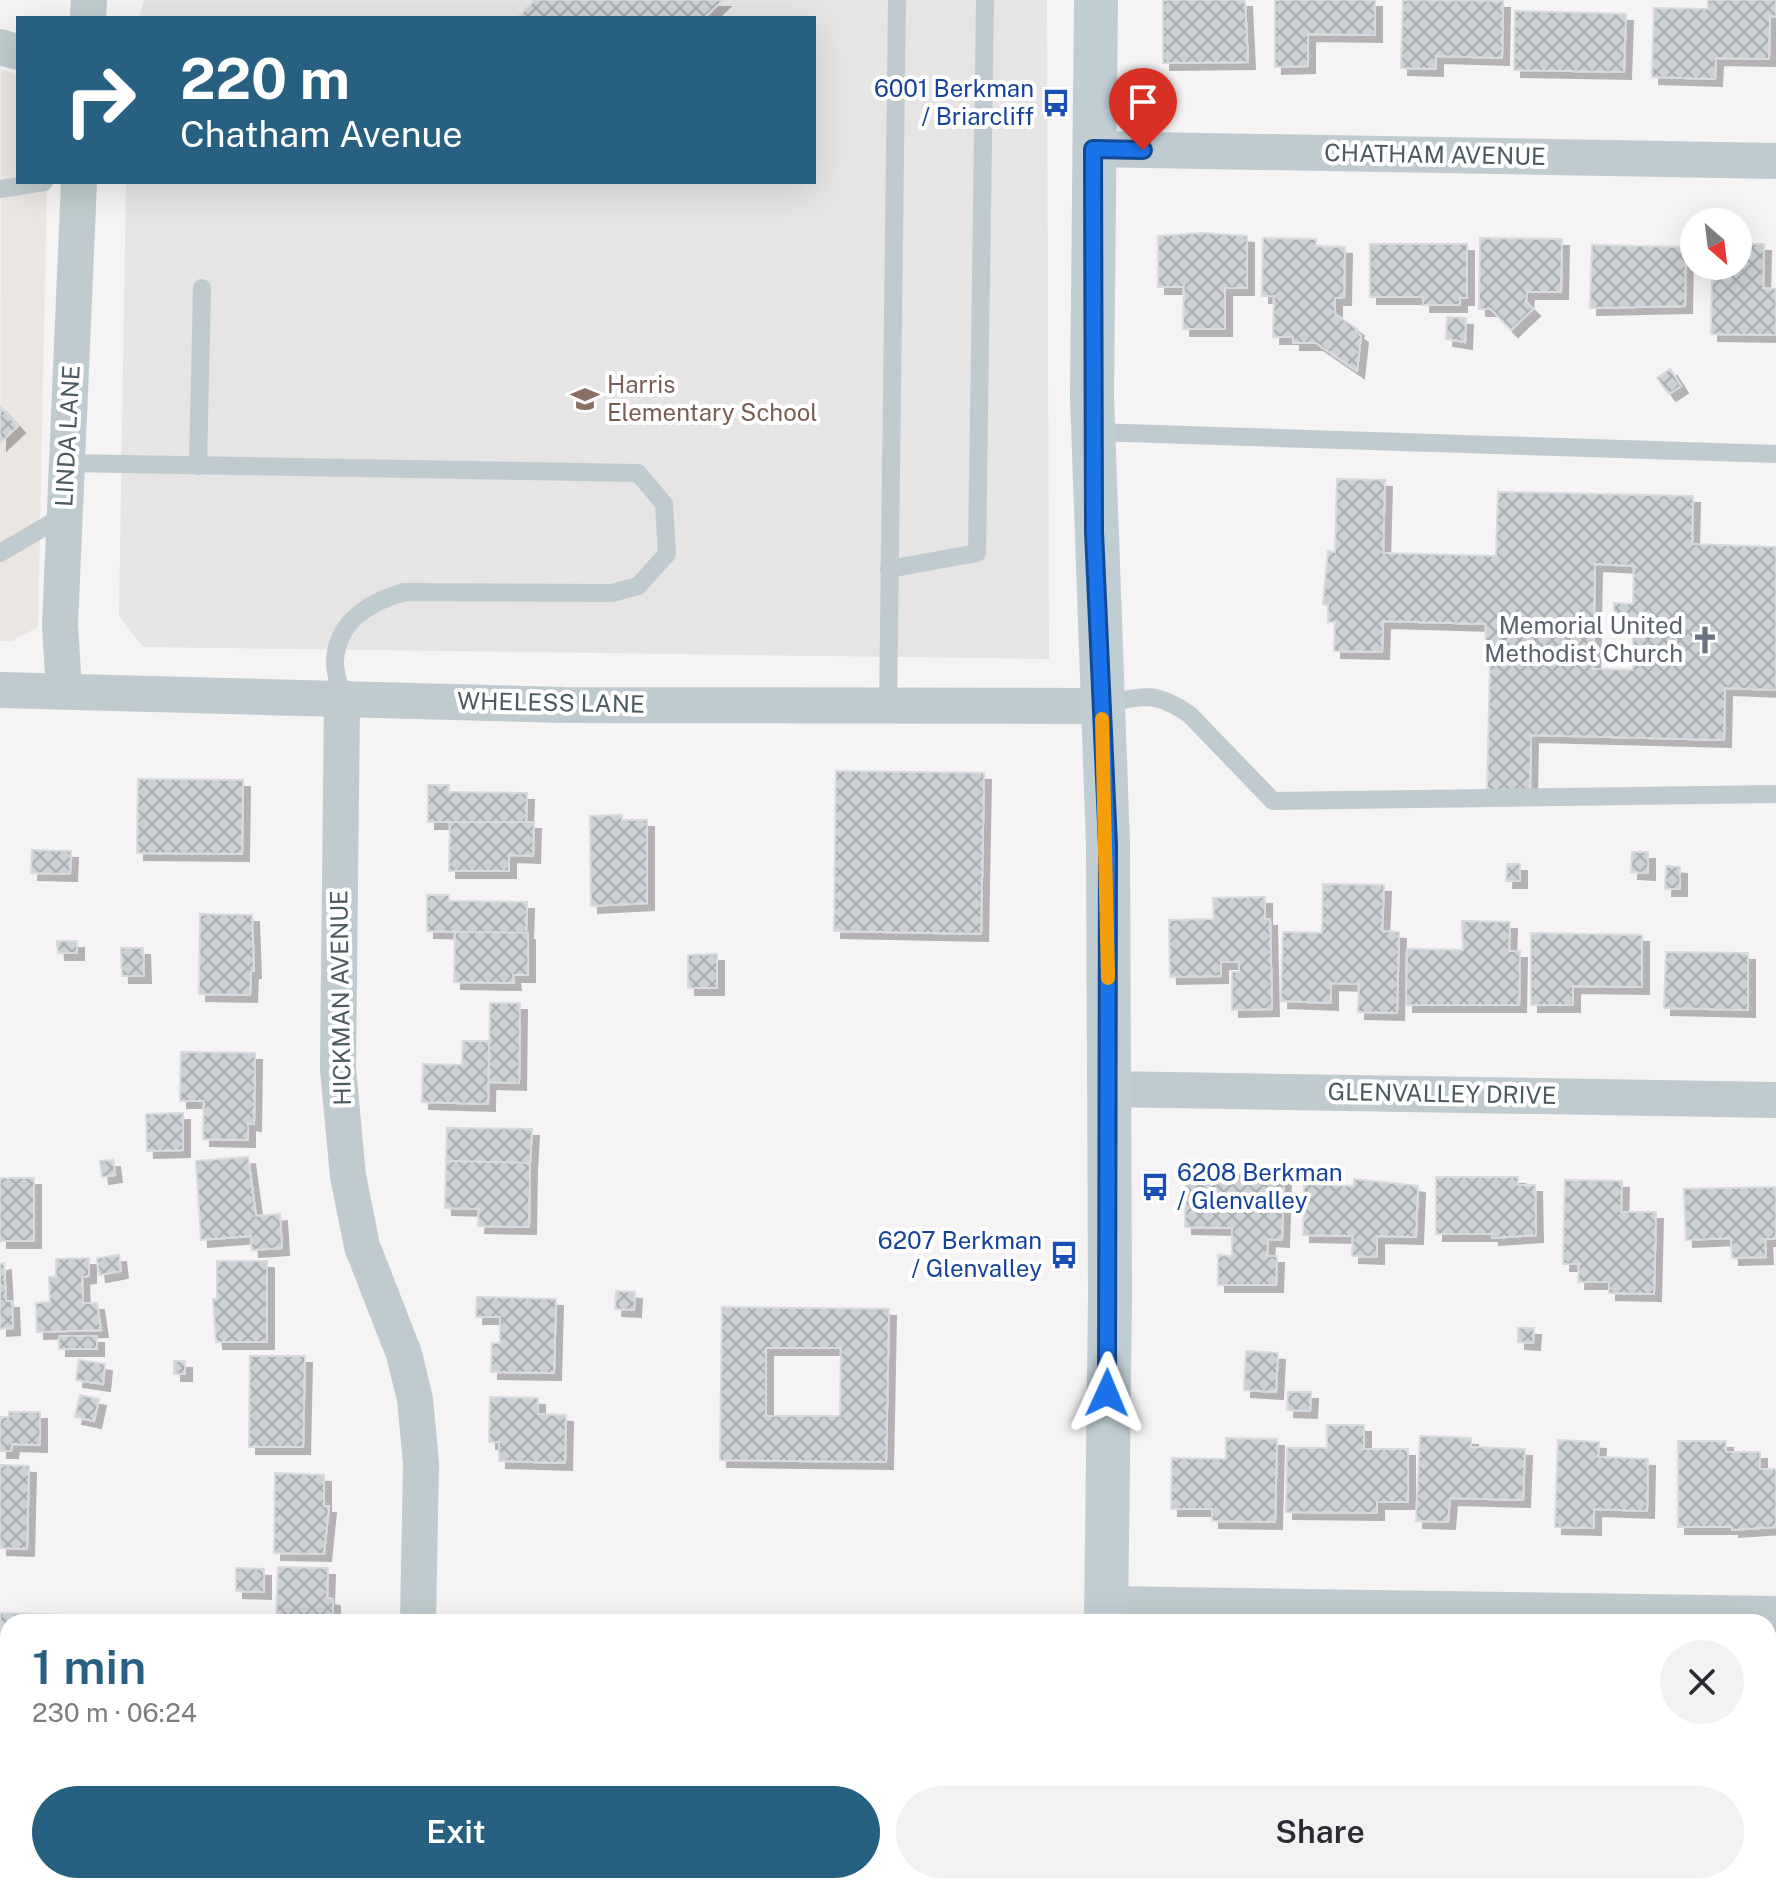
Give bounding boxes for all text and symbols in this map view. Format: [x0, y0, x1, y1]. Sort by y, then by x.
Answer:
text: 220 m [180, 46, 350, 112]
icon: right [48, 48, 152, 152]
pin [1109, 68, 1177, 150]
place label: 6001 Berkman / Briarcliff [874, 74, 1034, 130]
icon: arrive [1121, 80, 1165, 124]
bus stop icon: 6001 Berkman / Briarcliff [1041, 88, 1071, 118]
text: Chatham Avenue [180, 113, 463, 155]
street label: CHATHAM AVENUE [1324, 138, 1546, 170]
north arrow [1680, 208, 1752, 280]
map controls [1680, 208, 1752, 280]
street label: LINDA LANE [49, 364, 85, 508]
place label: Harris Elementary School [607, 370, 818, 426]
school or university icon: Harris Elementary School [570, 384, 600, 414]
place label: Memorial United Methodist Church [1484, 611, 1683, 667]
church icon: Memorial United Methodist Church [1690, 625, 1720, 655]
street label: WHELESS LANE [457, 686, 645, 718]
street label: HICKMAN AVENUE [324, 890, 356, 1106]
street label: GLENVALLEY DRIVE [1327, 1077, 1557, 1109]
place label: 6208 Berkman / Glenvalley [1177, 1158, 1343, 1214]
bus stop icon: 6208 Berkman / Glenvalley [1140, 1172, 1170, 1202]
place label: 6207 Berkman / Glenvalley [878, 1226, 1042, 1282]
bus stop icon: 6207 Berkman / Glenvalley [1049, 1240, 1079, 1270]
position arrow [1065, 1351, 1149, 1435]
text: 1 min [32, 1638, 146, 1695]
button: close [1660, 1640, 1744, 1724]
text: 230 m · 06:24 [32, 1697, 197, 1728]
button: Exit [32, 1786, 880, 1878]
button: Share [896, 1786, 1744, 1878]

